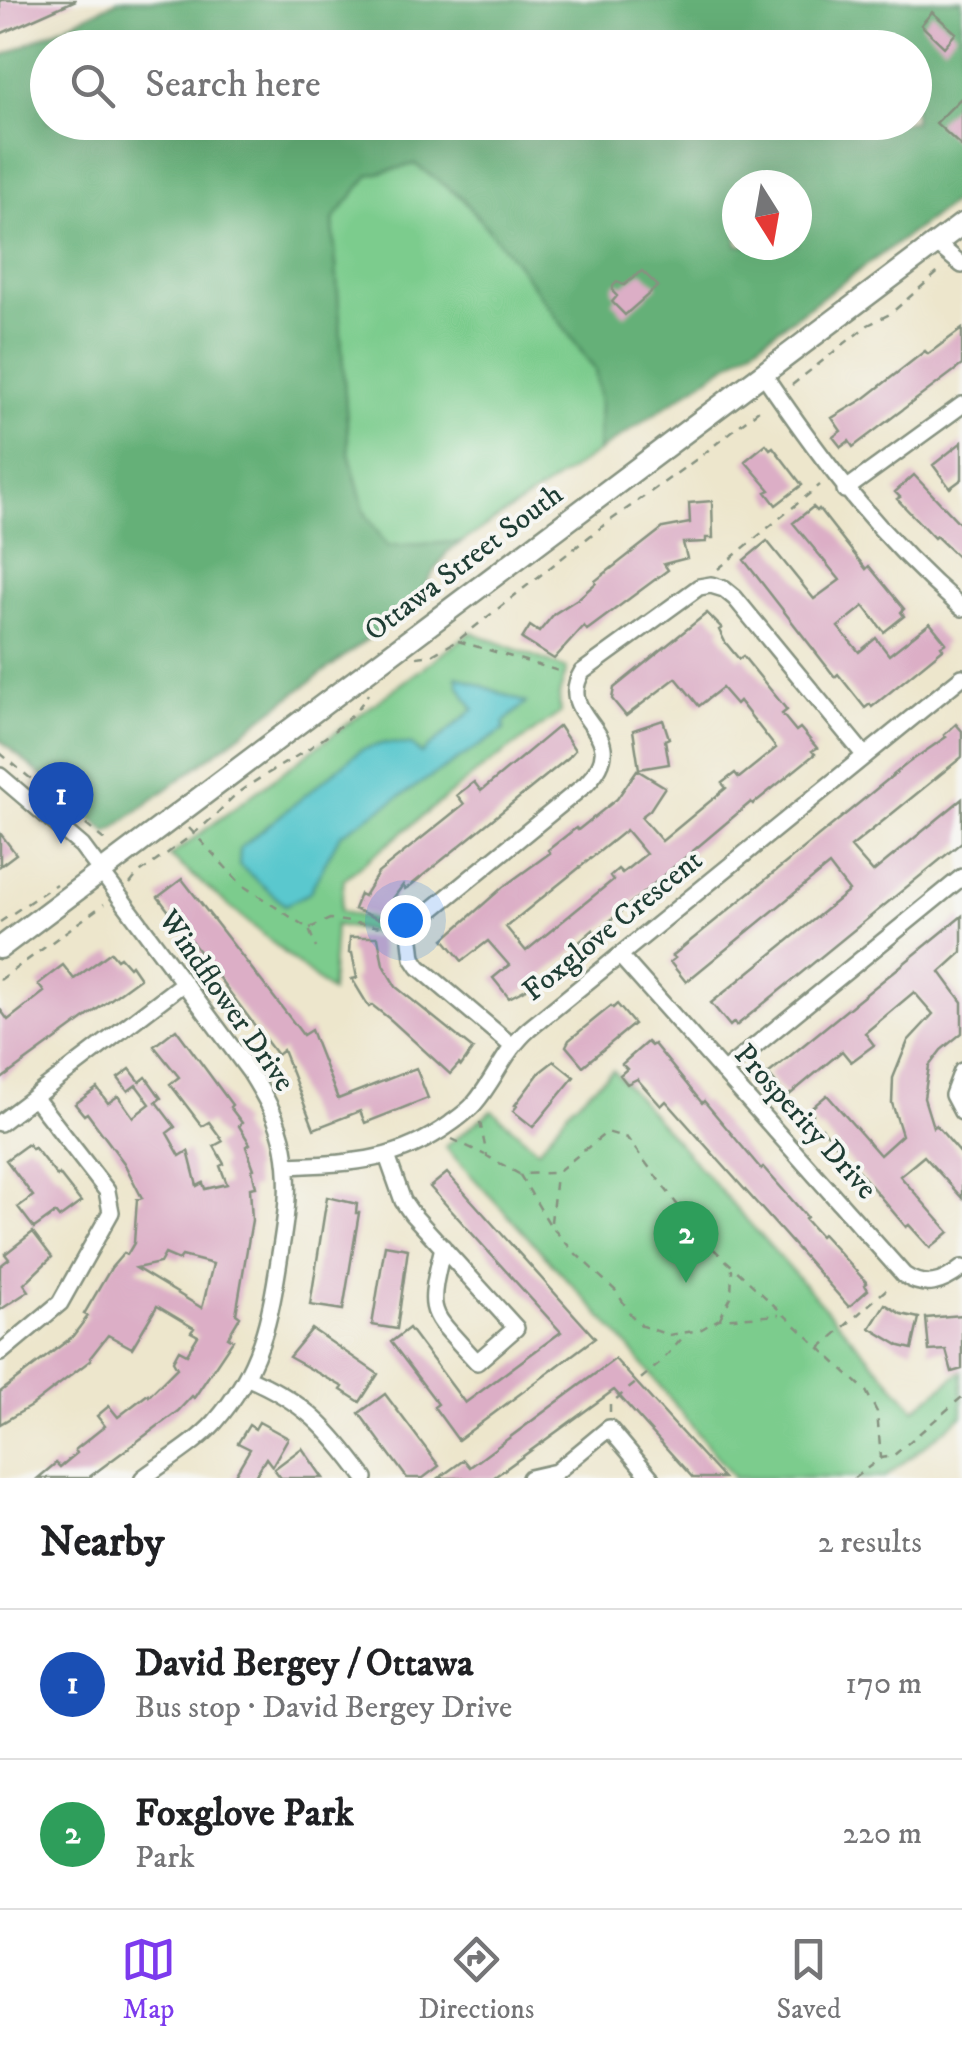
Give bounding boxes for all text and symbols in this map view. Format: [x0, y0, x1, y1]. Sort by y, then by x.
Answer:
search box [30, 30, 932, 140]
icon: search [65, 58, 120, 113]
text: Search here [145, 61, 321, 109]
north arrow [722, 170, 812, 260]
street label: Ottawa Street South [357, 476, 571, 650]
pin: 1 [28, 762, 94, 844]
street label: Foxglove Crescent [516, 842, 710, 1010]
your location [380, 895, 431, 946]
street label: Windflower Drive [149, 902, 302, 1099]
street label: Prosperity Drive [725, 1037, 885, 1207]
pin: 2 [654, 1200, 718, 1283]
text: Nearby [40, 1517, 164, 1569]
text: 2 results [818, 1523, 922, 1563]
text: David Bergey / Ottawa [135, 1640, 473, 1688]
text: 1 [67, 1664, 78, 1704]
text: 170 m [845, 1664, 922, 1704]
text: Bus stop · David Bergey Drive [135, 1688, 512, 1728]
text: Foxglove Park [135, 1790, 354, 1838]
text: 2 [65, 1814, 80, 1854]
text: 220 m [842, 1814, 922, 1854]
text: Park [135, 1838, 195, 1878]
tab: Map [121, 1932, 176, 2027]
tab: Directions [418, 1932, 534, 2027]
tab: Saved [777, 1932, 841, 2027]

